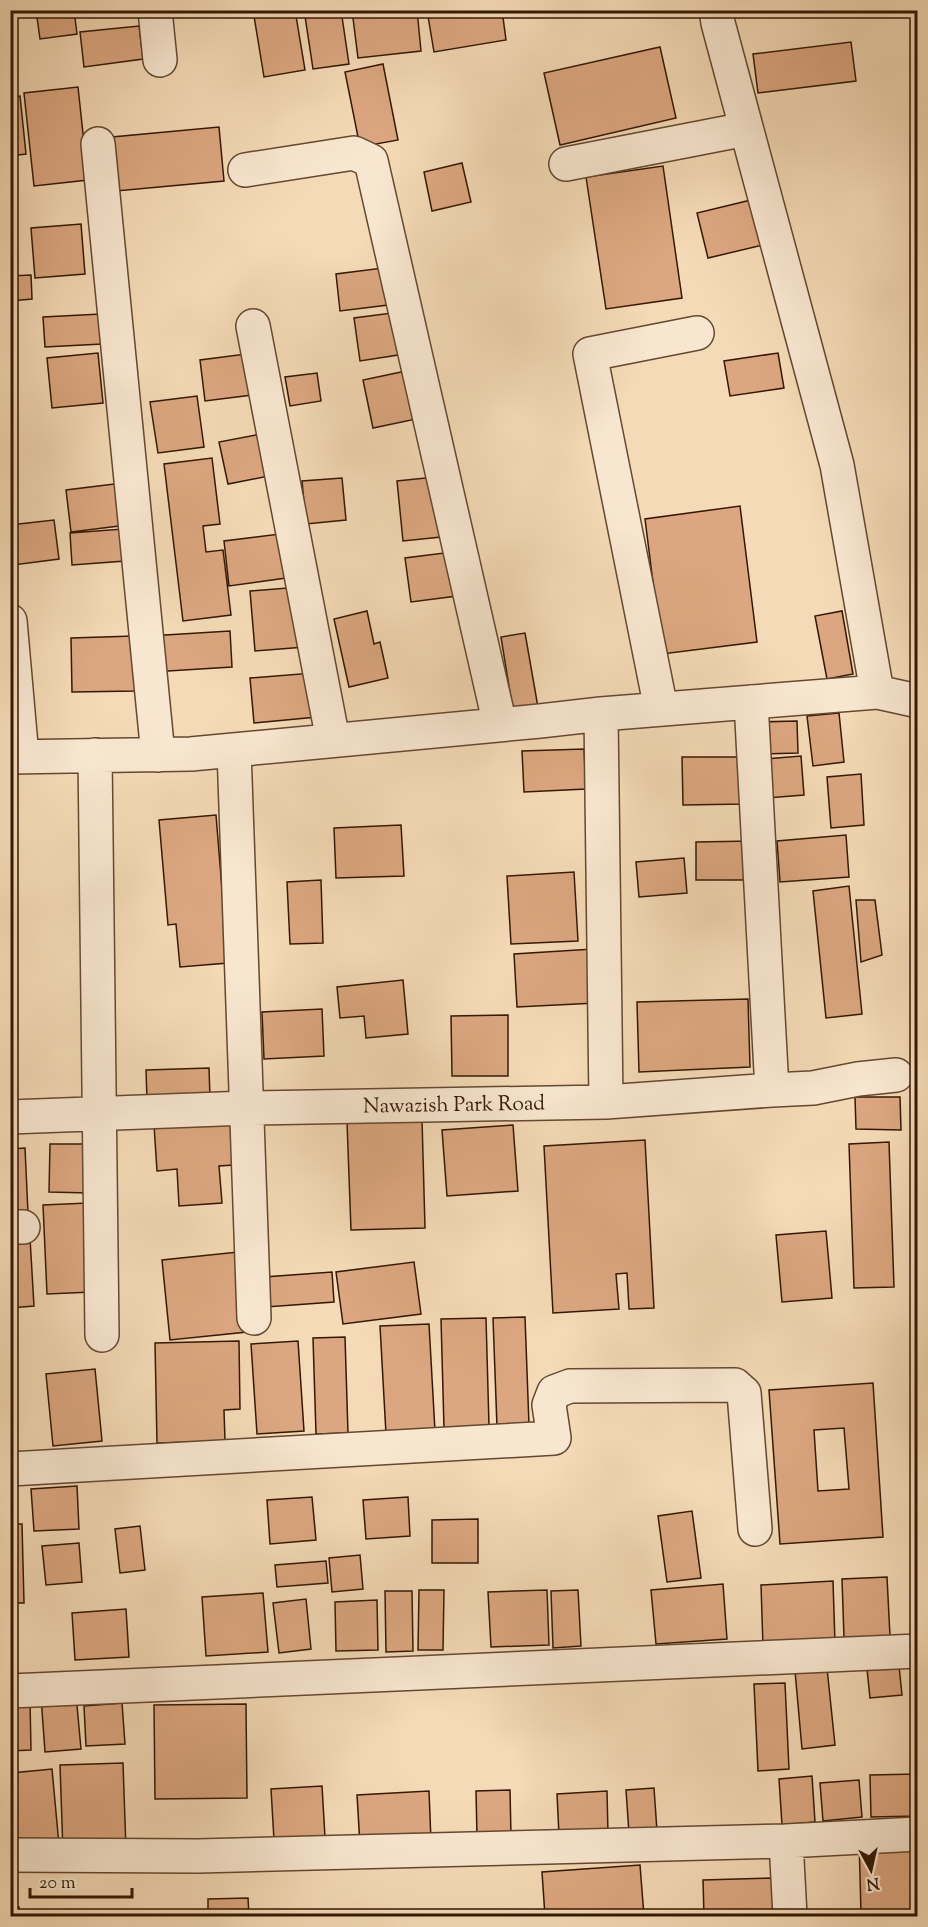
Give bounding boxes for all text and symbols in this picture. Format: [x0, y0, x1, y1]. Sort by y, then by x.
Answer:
street label: Nawazish Park Road [363, 1089, 546, 1123]
north arrow [841, 1840, 901, 1900]
scale bar [30, 1861, 132, 1899]
text: N [865, 1870, 881, 1895]
text: 20 m [39, 1871, 76, 1897]

